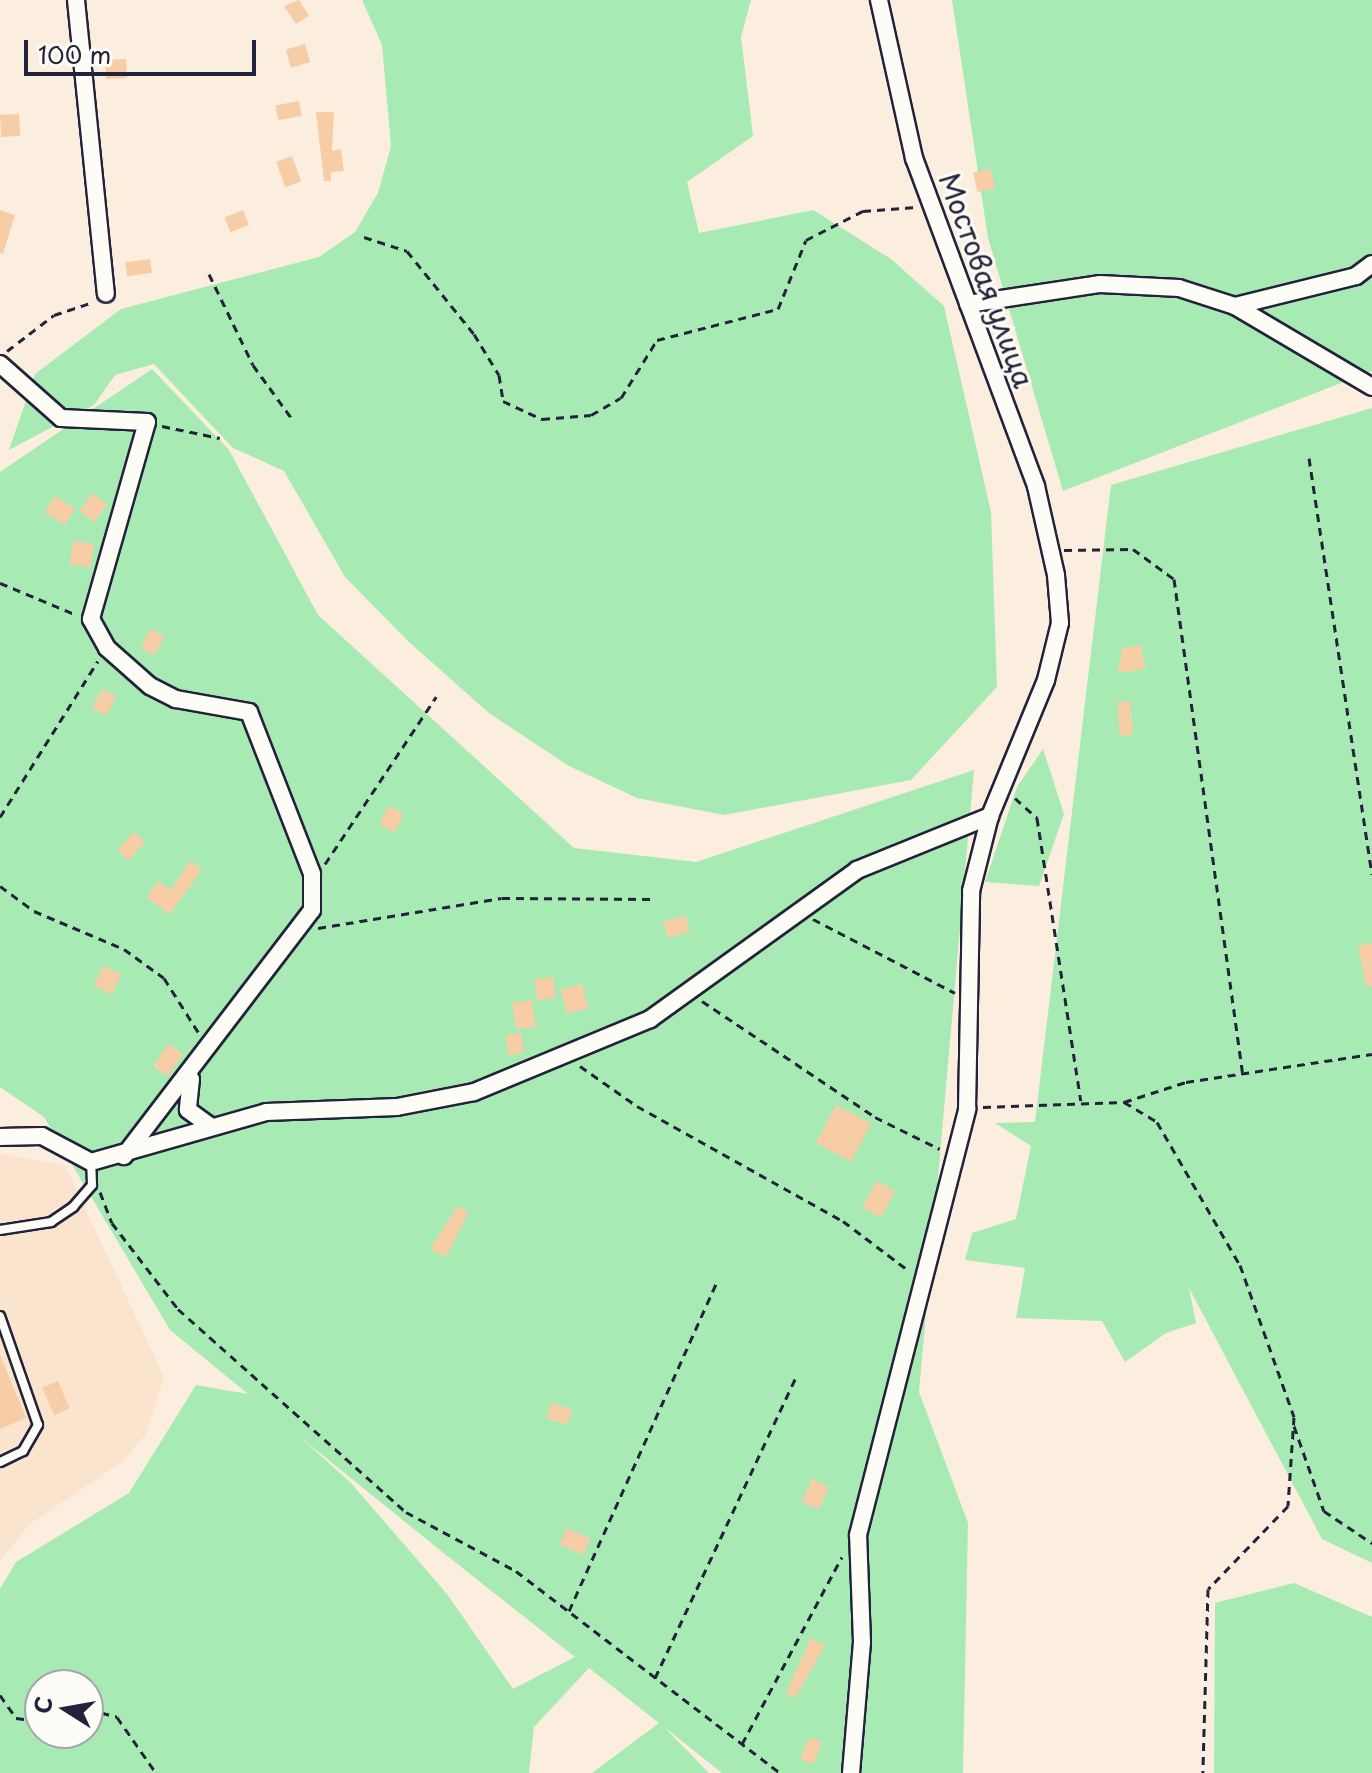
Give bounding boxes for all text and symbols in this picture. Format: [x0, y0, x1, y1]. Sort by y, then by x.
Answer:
scale bar [28, 24, 260, 74]
text: 100 m [38, 36, 111, 72]
street label: Мостовая улица [932, 167, 1042, 393]
north arrow [24, 1669, 104, 1749]
text: С [24, 1693, 60, 1716]

